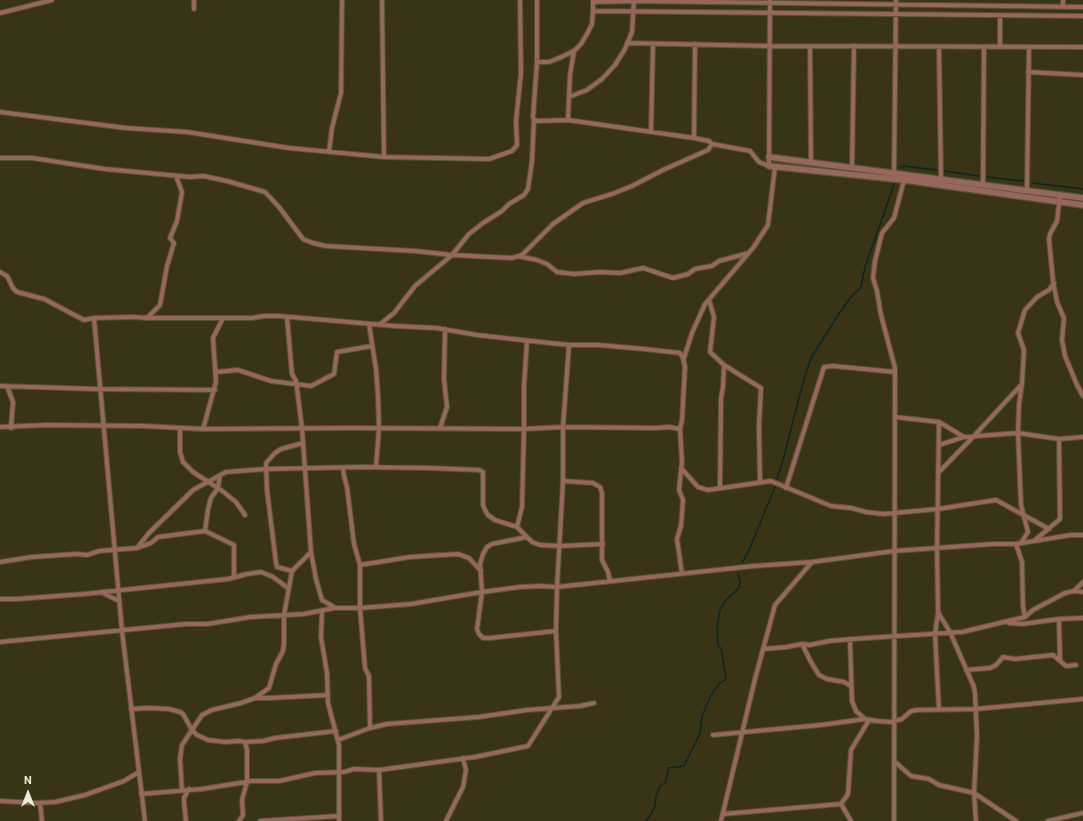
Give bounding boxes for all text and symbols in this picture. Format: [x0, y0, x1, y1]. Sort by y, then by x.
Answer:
north arrow [8, 773, 48, 813]
text: N [24, 774, 32, 787]

